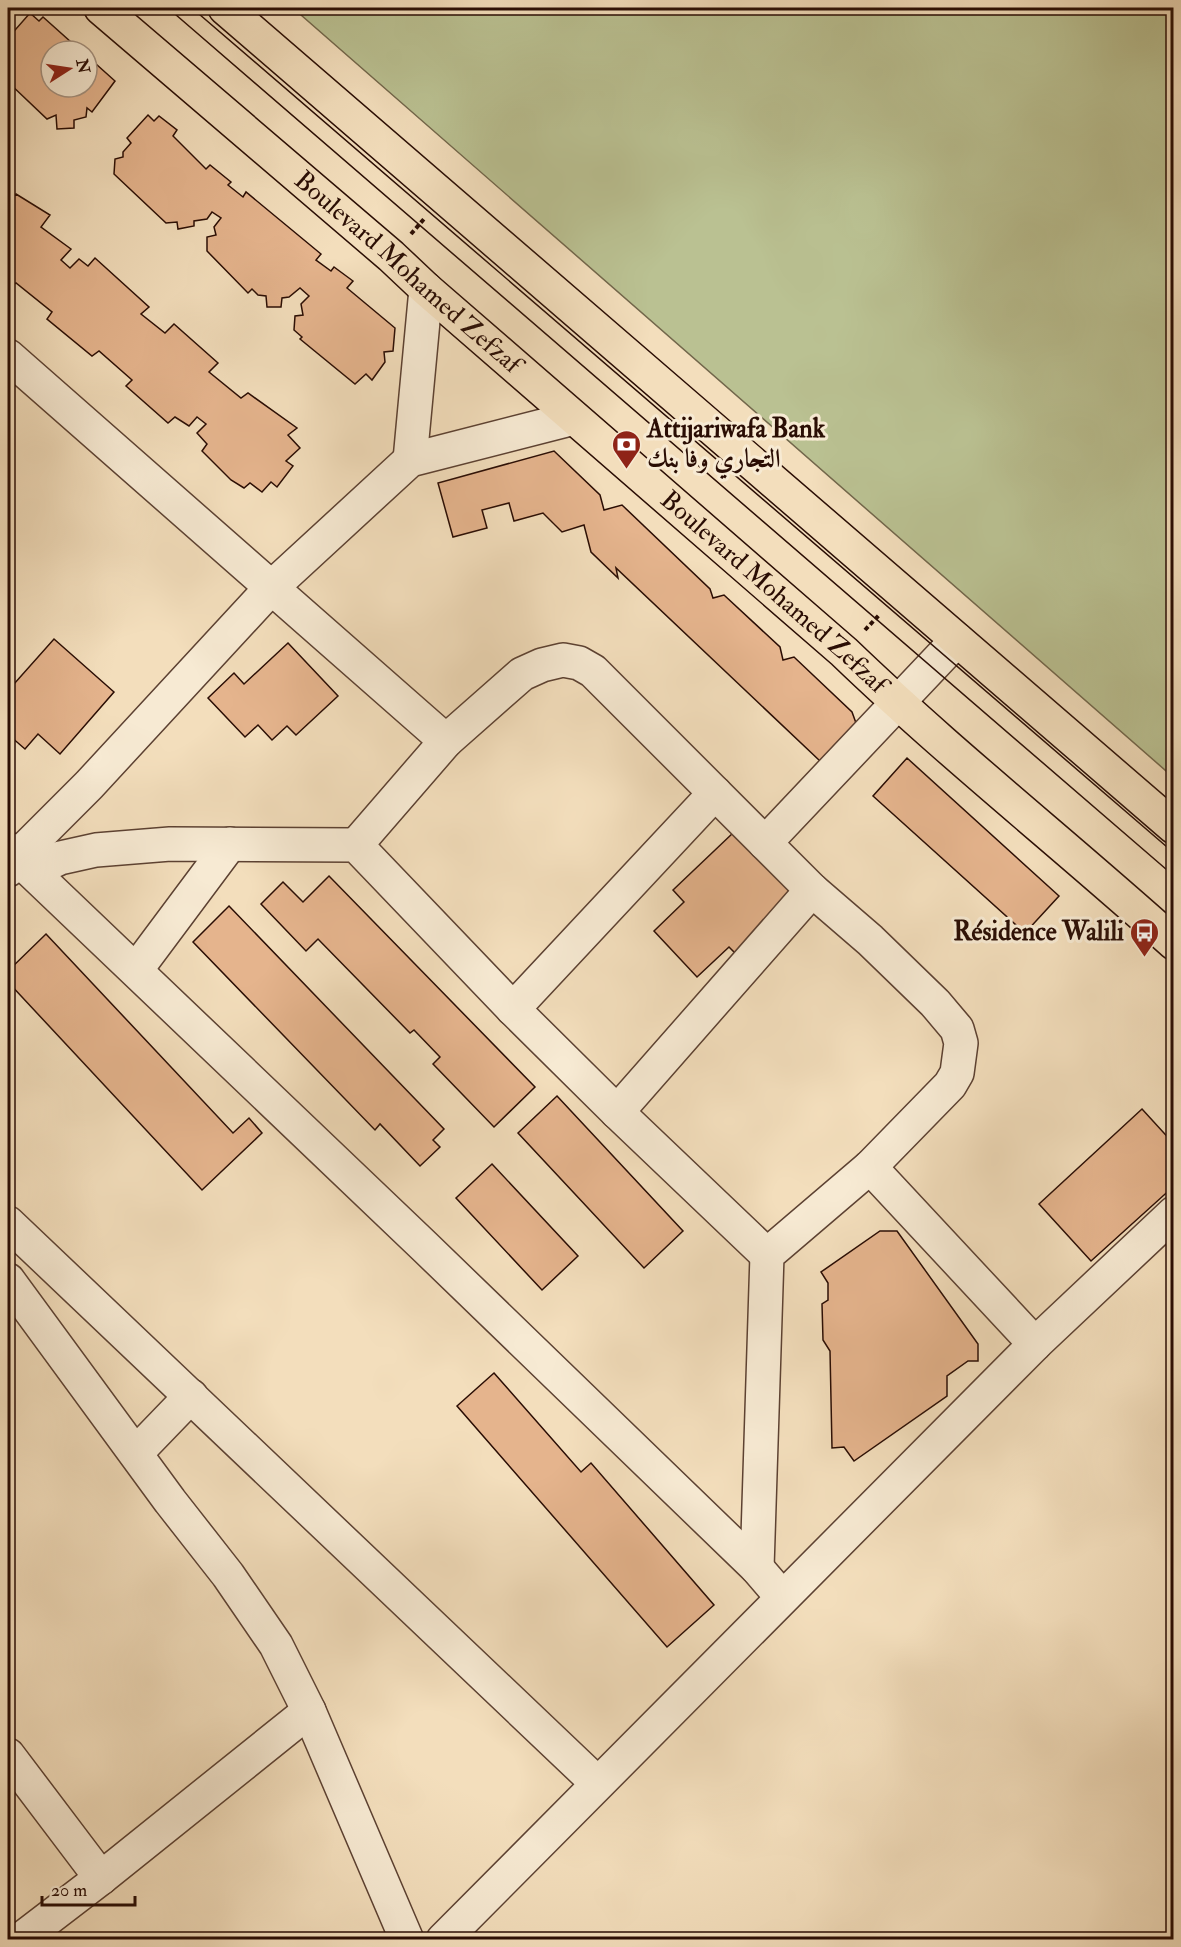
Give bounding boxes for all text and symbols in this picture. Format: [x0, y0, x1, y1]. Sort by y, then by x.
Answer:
north arrow [39, 39, 99, 99]
text: N [71, 56, 94, 76]
street label: Boulevard Mohamed Zefzaf [288, 164, 531, 383]
place label: Attijariwafa Bank التجاري وفا بنك [646, 413, 826, 480]
bank icon: Attijariwafa Bank التجاري وفا بنك [610, 428, 642, 470]
street label: Boulevard Mohamed Zefzaf [654, 484, 896, 703]
place label: Résidence Walili [953, 916, 1124, 948]
bus stop icon: Résidence Walili [1129, 916, 1161, 958]
scale bar [42, 1869, 135, 1907]
text: 20 m [51, 1879, 87, 1902]

